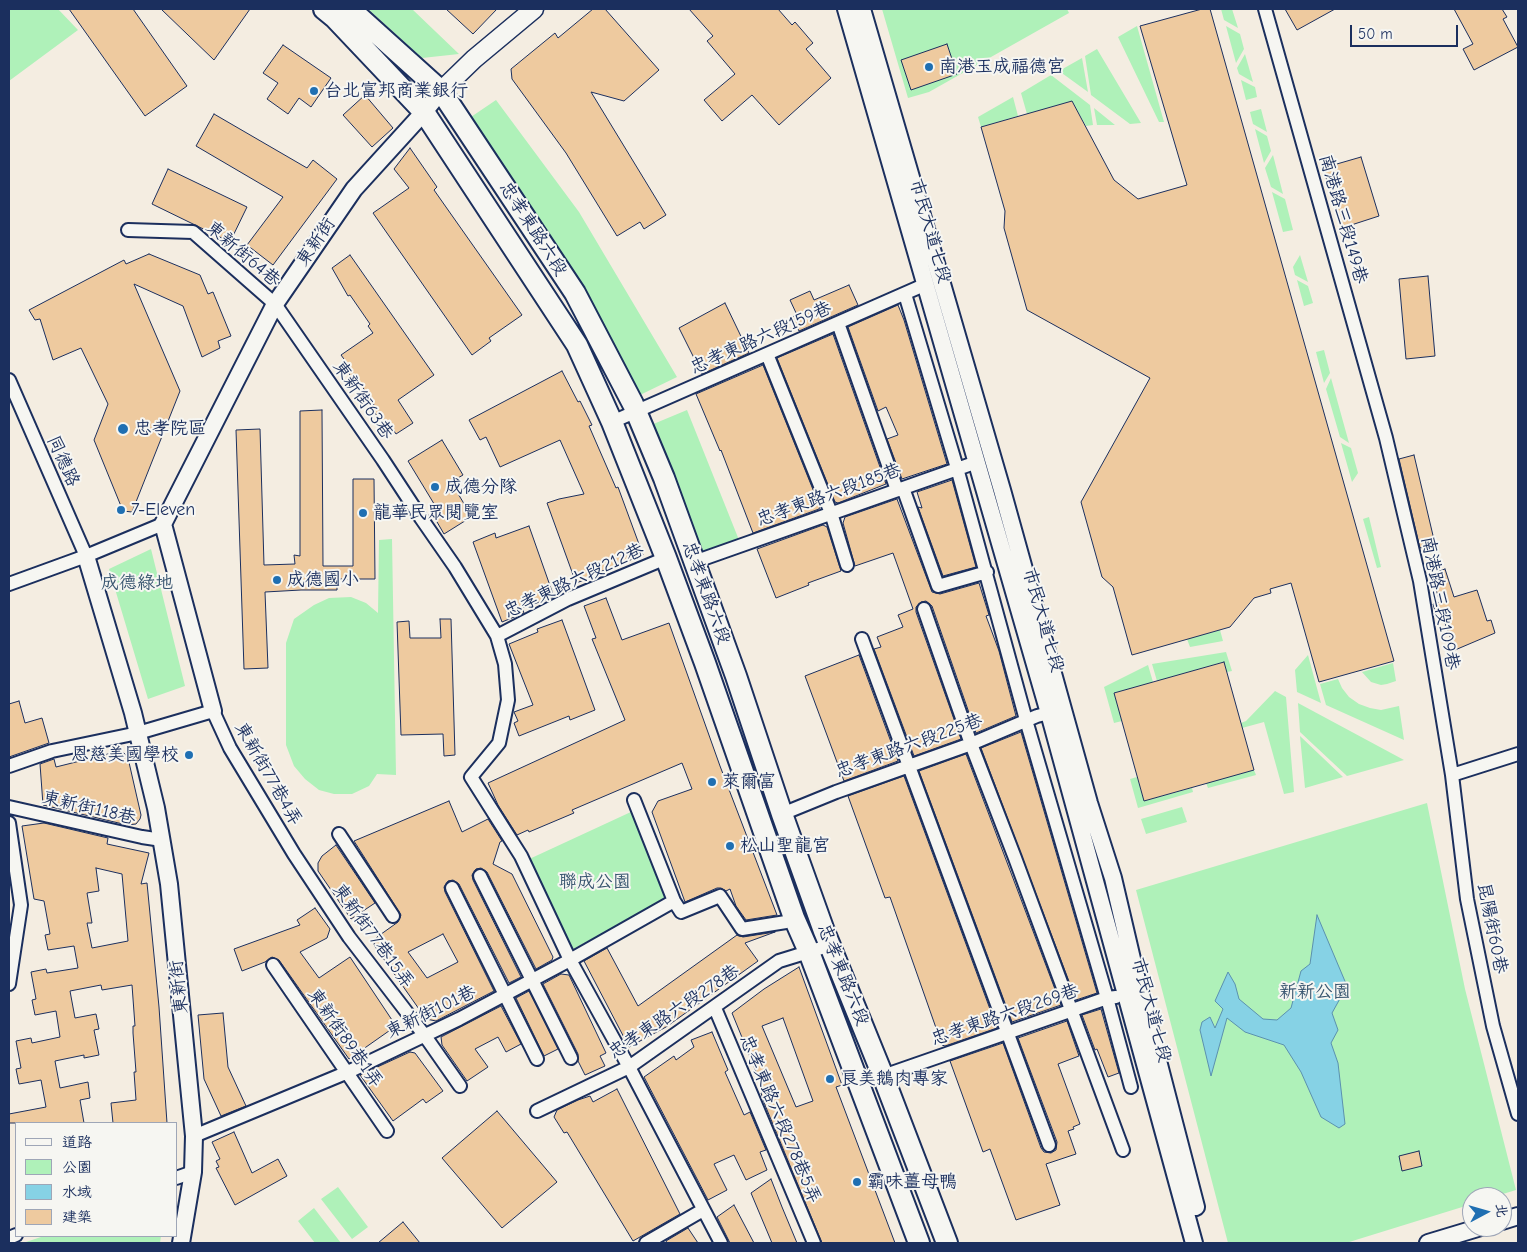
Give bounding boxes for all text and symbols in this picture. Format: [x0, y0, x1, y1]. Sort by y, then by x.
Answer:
scale bar [1352, 15, 1460, 47]
text: 50 m [1358, 25, 1393, 43]
place label: 南港玉成福德宮 [939, 56, 1065, 78]
marker: 南港玉成福德宮 [923, 61, 935, 73]
place label: 台北富邦商業銀行 [324, 80, 468, 102]
marker: 台北富邦商業銀行 [308, 85, 320, 97]
street label: 南港路三段149巷 [1314, 152, 1372, 286]
street label: 市民大道七段 [905, 176, 955, 286]
street label: 忠孝東路六段 [495, 178, 571, 280]
street label: 東新街 [292, 214, 340, 270]
street label: 東新街64巷 [201, 217, 285, 291]
street label: 忠孝東路六段159巷 [687, 297, 835, 379]
street label: 東新街63巷 [328, 357, 398, 443]
place label: 忠孝院區 [134, 418, 206, 440]
marker: 忠孝院區 [116, 422, 130, 436]
street label: 同德路 [42, 432, 84, 490]
street label: 忠孝東路六段185巷 [754, 459, 904, 531]
place label: 成德分隊 [445, 476, 517, 498]
marker: 成德分隊 [429, 481, 441, 493]
place label: 7-Eleven [131, 499, 195, 521]
place label: 龍華民眾閱覽室 [373, 502, 499, 524]
marker: 7-Eleven [115, 504, 127, 516]
marker: 龍華民眾閱覽室 [357, 507, 369, 519]
street label: 南港路三段109巷 [1416, 534, 1464, 672]
street label: 忠孝東路六段212巷 [501, 539, 647, 623]
street label: 忠孝東路六段 [677, 539, 735, 647]
street label: 市民大道七段 [1018, 565, 1068, 675]
place label: 成德國小 [287, 569, 359, 591]
park label: 成德綠地 [101, 572, 173, 594]
marker: 成德國小 [271, 574, 283, 586]
street label: 忠孝東路六段225巷 [833, 709, 985, 783]
street label: 東新街77巷4弄 [230, 718, 306, 830]
place label: 恩慈美國學校 [71, 744, 179, 766]
marker: 恩慈美國學校 [183, 749, 195, 761]
place label: 萊爾富 [722, 771, 776, 793]
marker: 萊爾富 [706, 776, 718, 788]
street label: 東新街118巷 [40, 787, 138, 829]
place label: 松山聖龍宮 [740, 835, 830, 857]
marker: 松山聖龍宮 [724, 840, 736, 852]
park label: 聯成公園 [559, 871, 631, 893]
street label: 東新街77巷15弄 [328, 880, 418, 992]
street label: 昆陽街60巷 [1473, 880, 1511, 976]
street label: 忠孝東路六段 [813, 921, 873, 1029]
street label: 市民大道七段 [1127, 955, 1175, 1065]
street label: 東新街 [165, 959, 193, 1015]
street label: 忠孝東路六段278巷 [605, 960, 743, 1064]
street label: 忠孝東路六段269巷 [928, 980, 1082, 1050]
street label: 東新街101巷 [383, 981, 479, 1043]
park label: 新新公園 [1279, 981, 1351, 1003]
street label: 東新街89巷1弄 [303, 984, 387, 1092]
street label: 忠孝東路六段278巷5弄 [735, 1032, 825, 1206]
place label: 良美鵝肉專家 [840, 1068, 948, 1090]
marker: 良美鵝肉專家 [824, 1073, 836, 1085]
legend [15, 1122, 178, 1237]
text: 道路 [62, 1133, 92, 1151]
text: 公園 [62, 1158, 92, 1176]
place label: 霸味薑母鴨 [867, 1171, 957, 1193]
marker: 霸味薑母鴨 [851, 1176, 863, 1188]
text: 水域 [62, 1183, 92, 1201]
north arrow [1462, 1187, 1512, 1237]
text: 北 [1492, 1203, 1511, 1218]
text: 建築 [62, 1208, 92, 1226]

